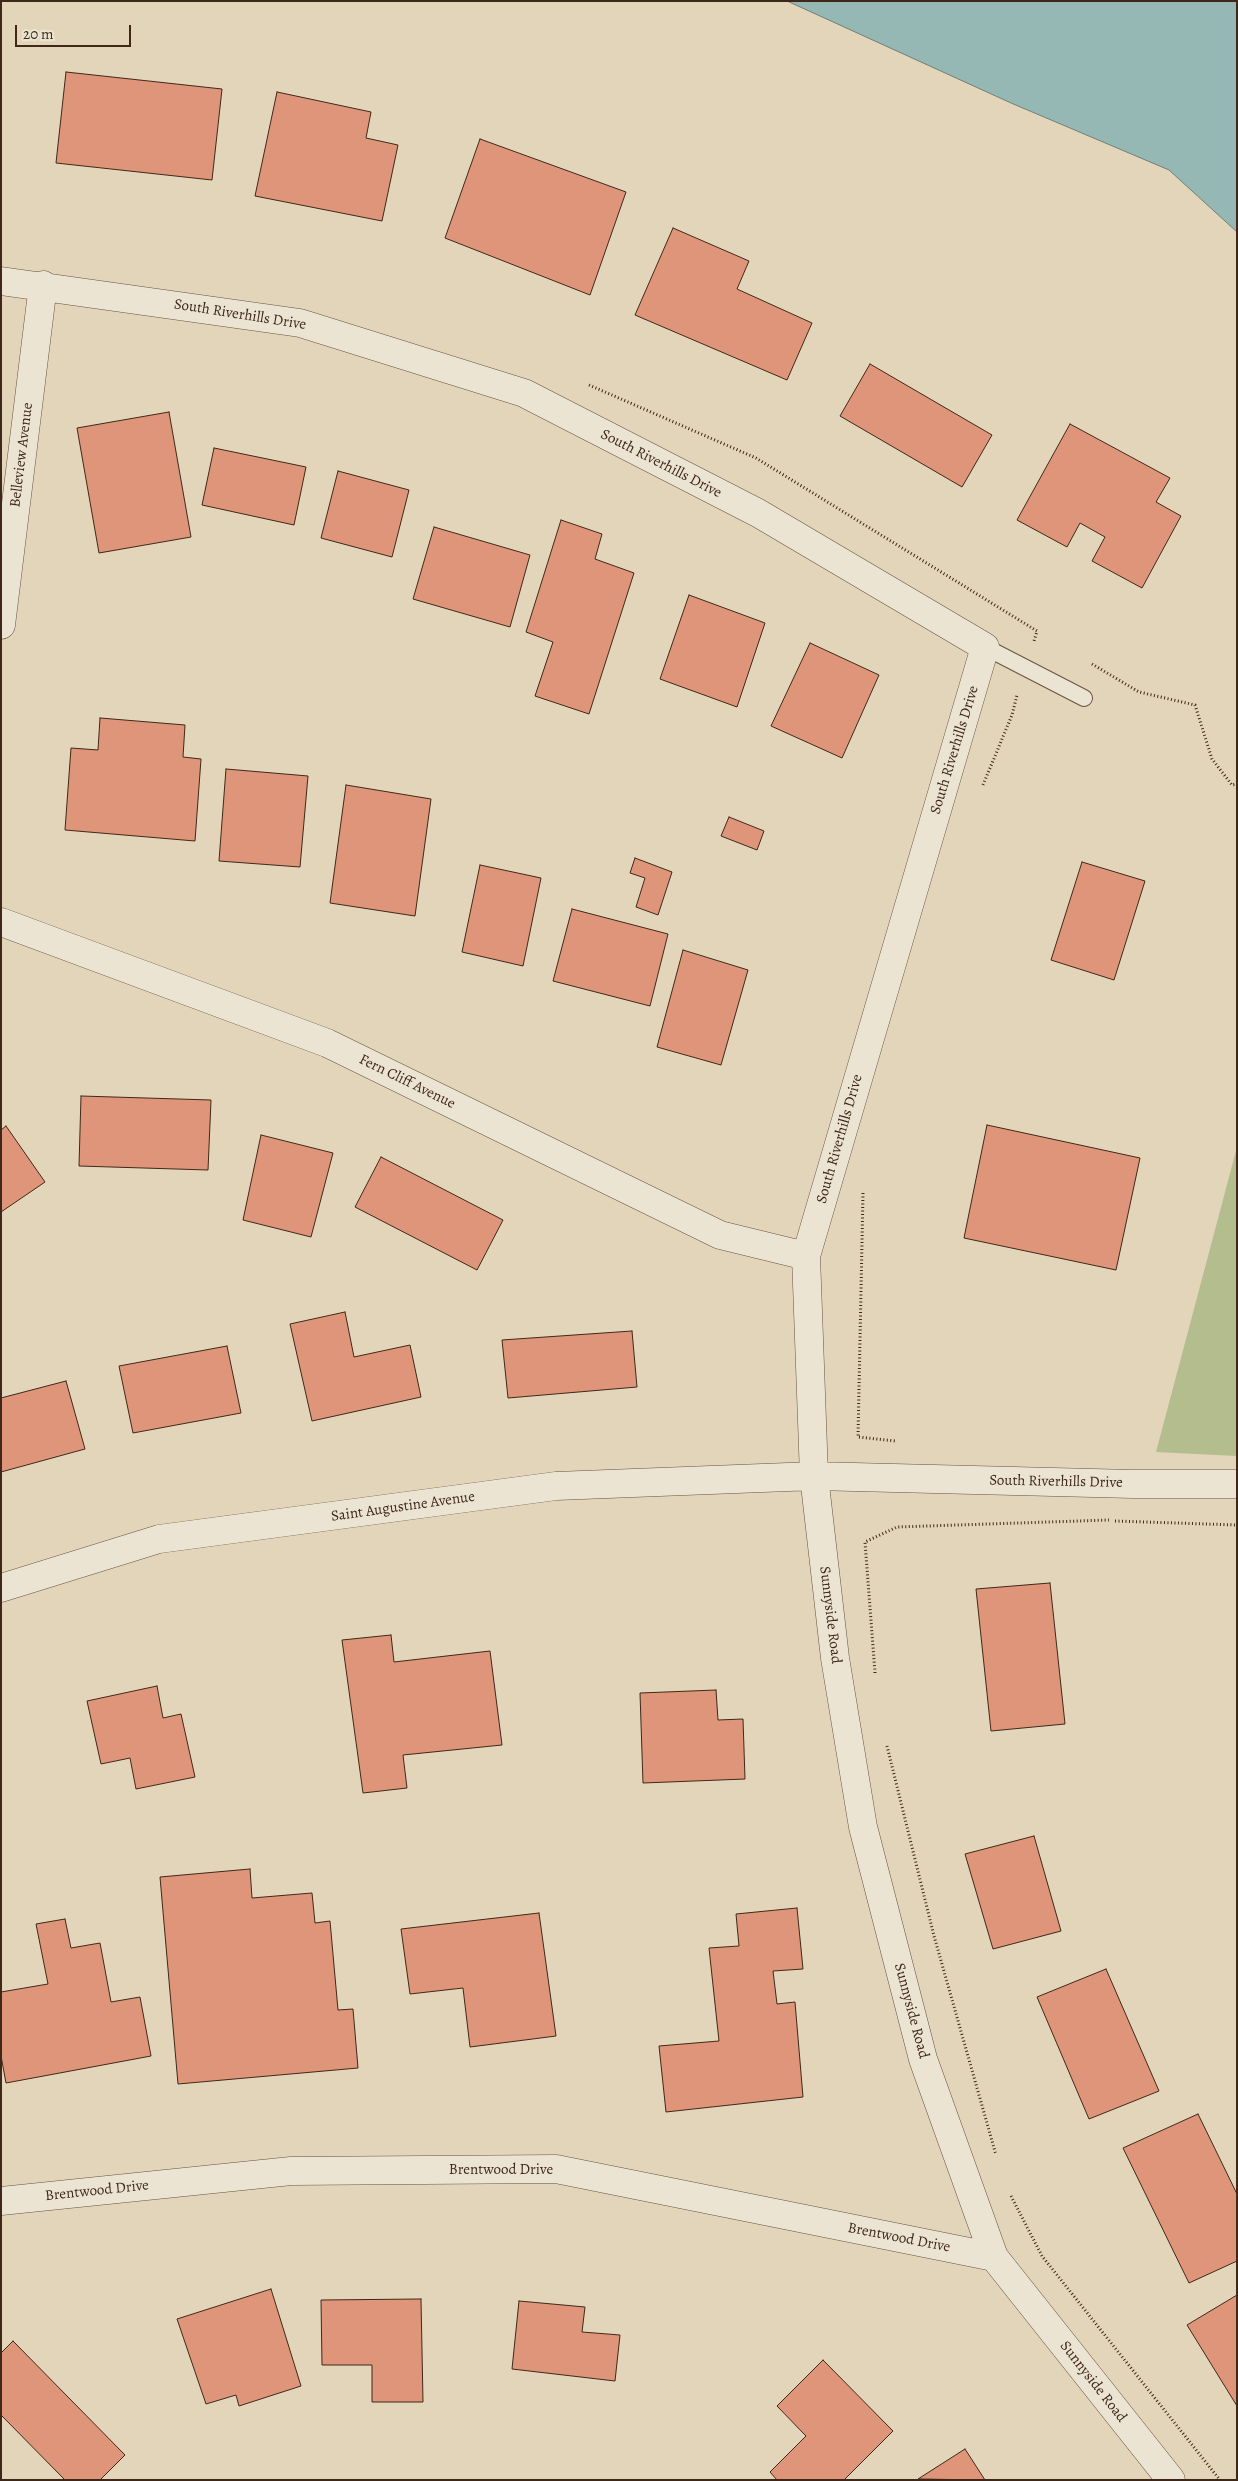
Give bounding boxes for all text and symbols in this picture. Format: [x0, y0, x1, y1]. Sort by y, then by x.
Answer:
scale bar [18, 15, 134, 47]
text: 20 m [23, 24, 54, 44]
street label: South Riverhills Drive [173, 296, 307, 334]
street label: Belleview Avenue [7, 402, 37, 508]
street label: South Riverhills Drive [597, 426, 725, 502]
street label: South Riverhills Drive [927, 684, 983, 816]
street label: Fern Cliff Avenue [356, 1051, 458, 1113]
street label: South Riverhills Drive [813, 1072, 867, 1206]
street label: South Riverhills Drive [989, 1472, 1123, 1492]
street label: Saint Augustine Avenue [330, 1488, 476, 1526]
street label: Sunnyside Road [815, 1565, 845, 1665]
street label: Sunnyside Road [890, 1961, 932, 2061]
street label: Brentwood Drive [449, 2161, 553, 2179]
street label: Brentwood Drive [44, 2177, 150, 2205]
street label: Brentwood Drive [846, 2219, 952, 2257]
street label: Sunnyside Road [1056, 2338, 1130, 2426]

